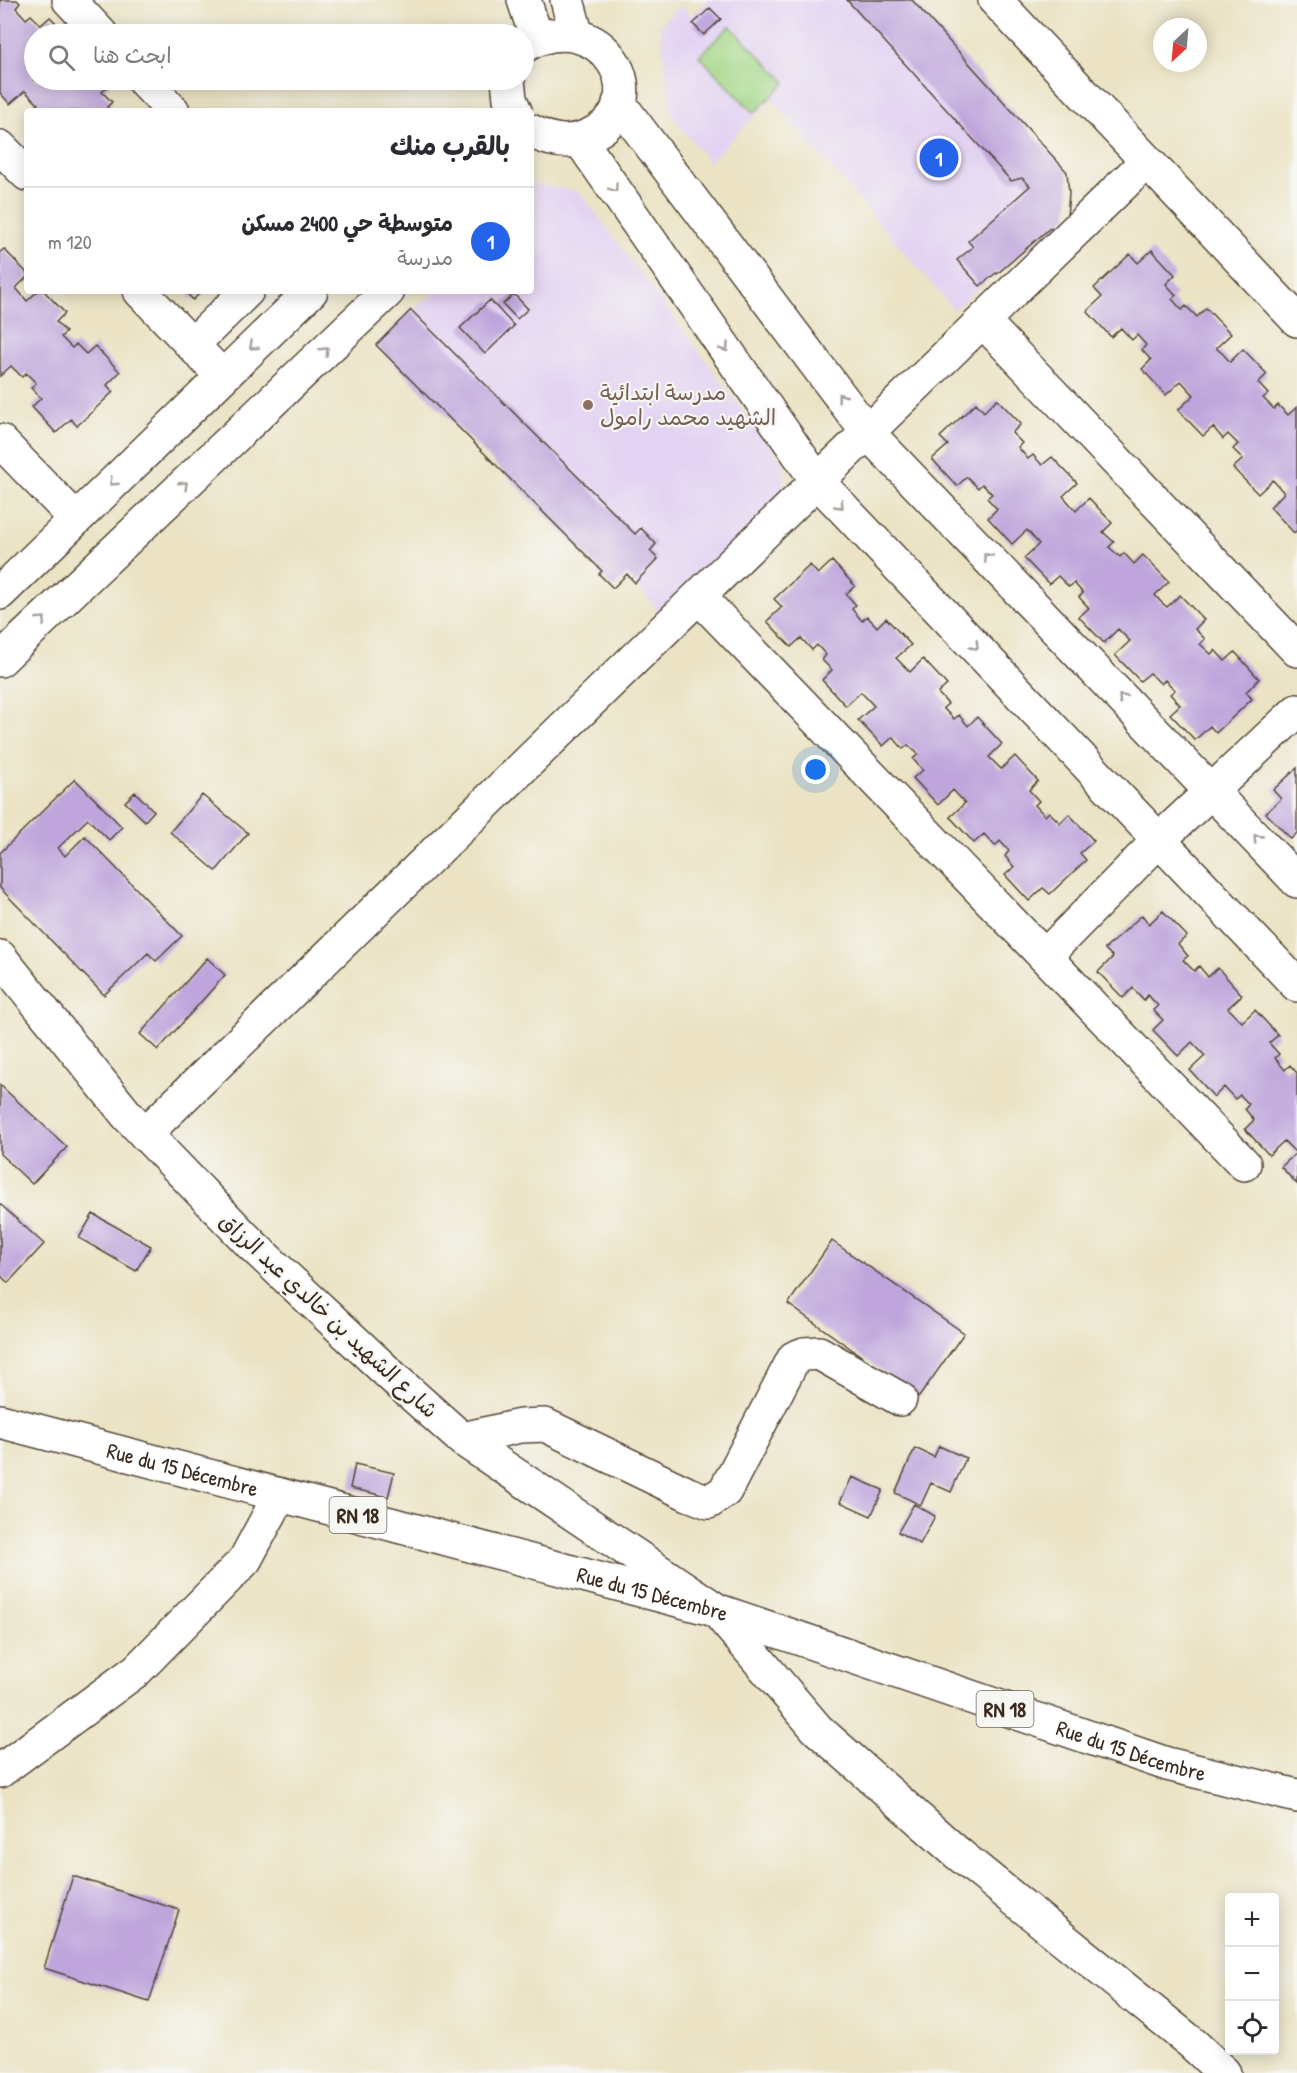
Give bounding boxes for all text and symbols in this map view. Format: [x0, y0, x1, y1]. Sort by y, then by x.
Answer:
north arrow [1153, 18, 1207, 72]
search box [24, 24, 534, 90]
text: ابحث هنا [93, 40, 172, 70]
icon: search [45, 41, 78, 74]
text: بالقرب منك [390, 128, 510, 163]
pin: 1 [920, 136, 958, 180]
one-way arrow [607, 181, 618, 192]
text: متوسطة حي 2400 مسكن [241, 208, 453, 238]
text: 120 m [48, 228, 92, 255]
text: 1 [487, 228, 494, 255]
text: مدرسة [397, 244, 453, 271]
one-way arrow [250, 339, 260, 350]
one-way arrow [718, 341, 729, 352]
one-way arrow [318, 347, 329, 358]
place label: مدرسة ابتدائية الشهيد محمد رامول [600, 377, 776, 432]
one-way arrow [838, 393, 849, 404]
marker: مدرسة ابتدائية الشهيد محمد رامول [581, 398, 595, 412]
one-way arrow [109, 474, 120, 485]
one-way arrow [176, 482, 187, 493]
one-way arrow [833, 499, 844, 509]
one-way arrow [983, 553, 994, 564]
one-way arrow [36, 616, 46, 627]
one-way arrow [967, 639, 978, 650]
one-way arrow [1118, 694, 1129, 705]
your location [801, 755, 830, 784]
one-way arrow [1253, 835, 1264, 846]
street label: شارع الشهيد بن خالدي عبد الرزاق [212, 1206, 445, 1426]
street label: Rue du 15 Décembre [104, 1435, 262, 1504]
road number: RN 18 [330, 1497, 386, 1533]
street label: Rue du 15 Décembre [574, 1559, 733, 1628]
road number: RN 18 [976, 1691, 1034, 1727]
street label: Rue du 15 Décembre [1053, 1712, 1209, 1788]
map controls [1225, 1893, 1279, 2055]
button: + [1225, 1893, 1279, 1947]
button: − [1225, 1947, 1279, 2001]
button: locate [1225, 2001, 1279, 2055]

